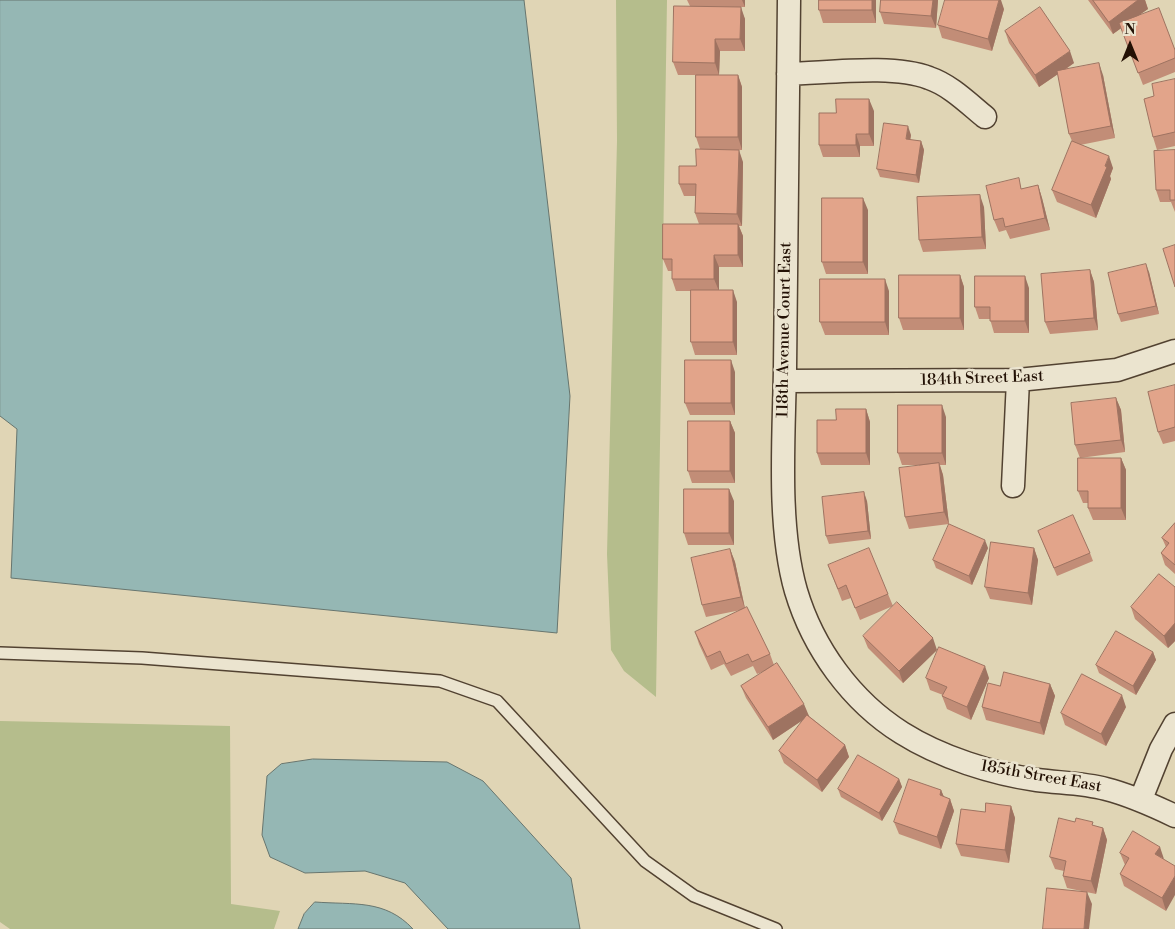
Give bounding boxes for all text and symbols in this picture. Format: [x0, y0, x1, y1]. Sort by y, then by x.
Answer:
north arrow [1105, 20, 1155, 70]
text: N [1124, 21, 1136, 39]
street label: 118th Avenue Court East [774, 242, 796, 418]
street label: 184th Street East [920, 367, 1044, 391]
street label: 185th Street East [979, 757, 1103, 797]

